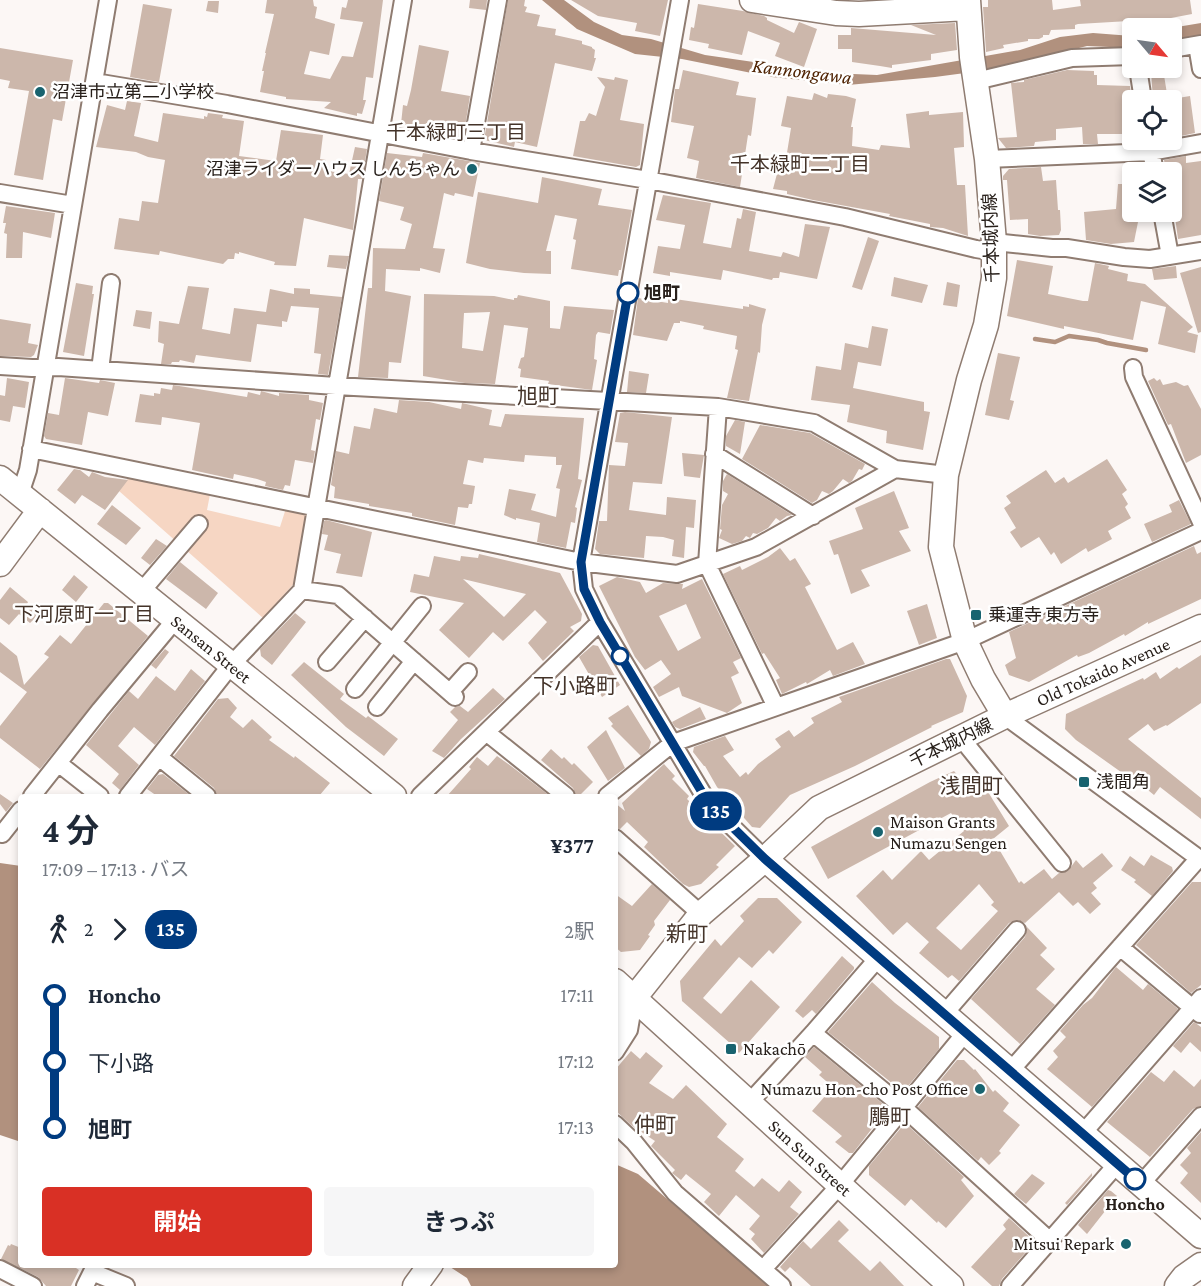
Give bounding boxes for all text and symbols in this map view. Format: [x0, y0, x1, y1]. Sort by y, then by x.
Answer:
north arrow [1122, 18, 1182, 78]
map controls [1122, 18, 1182, 222]
water label: Kannongawa [751, 54, 853, 89]
place label: 沼津市立第二小学校 [52, 82, 214, 102]
marker: 沼津市立第二小学校 [33, 85, 47, 99]
button: locate [1122, 90, 1182, 150]
district label: 千本緑町三丁目 [386, 121, 526, 143]
district label: 千本緑町二丁目 [730, 153, 870, 175]
place label: 沼津ライダーハウス しんちゃん [206, 159, 460, 179]
marker: 沼津ライダーハウス しんちゃん [465, 162, 479, 176]
button: layers [1122, 162, 1182, 222]
street label: 千本城内線 [979, 193, 1003, 283]
marker: 旭町 [617, 282, 639, 304]
place label: 旭町 [644, 283, 680, 303]
district label: 旭町 [517, 384, 559, 408]
district label: 下河原町一丁目 [14, 603, 154, 625]
place label: 乗運寺 東方寺 [988, 605, 1099, 625]
marker: 乗運寺 東方寺 [969, 608, 983, 622]
street label: Sansan Street [167, 611, 256, 688]
street label: Old Tokaido Avenue [1033, 634, 1173, 710]
unlabelled marker [611, 647, 629, 665]
district label: 下小路町 [533, 674, 617, 698]
street label: 千本城内線 [906, 714, 996, 772]
place label: 浅間角 [1096, 772, 1150, 792]
district label: 浅間町 [940, 774, 1003, 798]
marker: 浅間角 [1077, 775, 1091, 789]
line badge: 135 [682, 792, 750, 830]
text: 135 [702, 799, 730, 823]
text: 4 分 [42, 812, 99, 849]
place label: Maison Grants Numazu Sengen [890, 812, 1007, 853]
marker: Maison Grants Numazu Sengen [871, 825, 885, 839]
text: ¥377 [551, 833, 594, 858]
text: 17:09 – 17:13 · バス [42, 858, 189, 880]
icon: walk [42, 913, 75, 946]
icon: forward [103, 913, 136, 946]
text: 135 [157, 917, 185, 941]
text: 2 [84, 918, 94, 940]
text: 2駅 [564, 920, 594, 942]
district label: 新町 [666, 922, 708, 946]
text: Honcho [88, 983, 161, 1008]
text: 17:11 [561, 984, 594, 1006]
place label: Nakachō [743, 1039, 806, 1059]
marker: Nakachō [724, 1042, 738, 1056]
text: 17:12 [558, 1050, 594, 1072]
text: 下小路 [88, 1051, 154, 1076]
place label: Numazu Hon-cho Post Office [760, 1079, 968, 1099]
marker: Numazu Hon-cho Post Office [973, 1082, 987, 1096]
district label: 鵰町 [869, 1105, 911, 1129]
district label: 仲町 [634, 1113, 676, 1137]
text: 17:13 [558, 1116, 594, 1138]
street label: Sun Sun Street [765, 1116, 856, 1201]
text: 旭町 [88, 1117, 132, 1142]
marker: Honcho [1124, 1168, 1146, 1190]
button: 開始 [42, 1187, 312, 1256]
button: きっぷ [324, 1187, 594, 1256]
place label: Honcho [1105, 1194, 1165, 1214]
place label: Mitsui Repark [1014, 1234, 1114, 1254]
marker: Mitsui Repark [1119, 1237, 1133, 1251]

